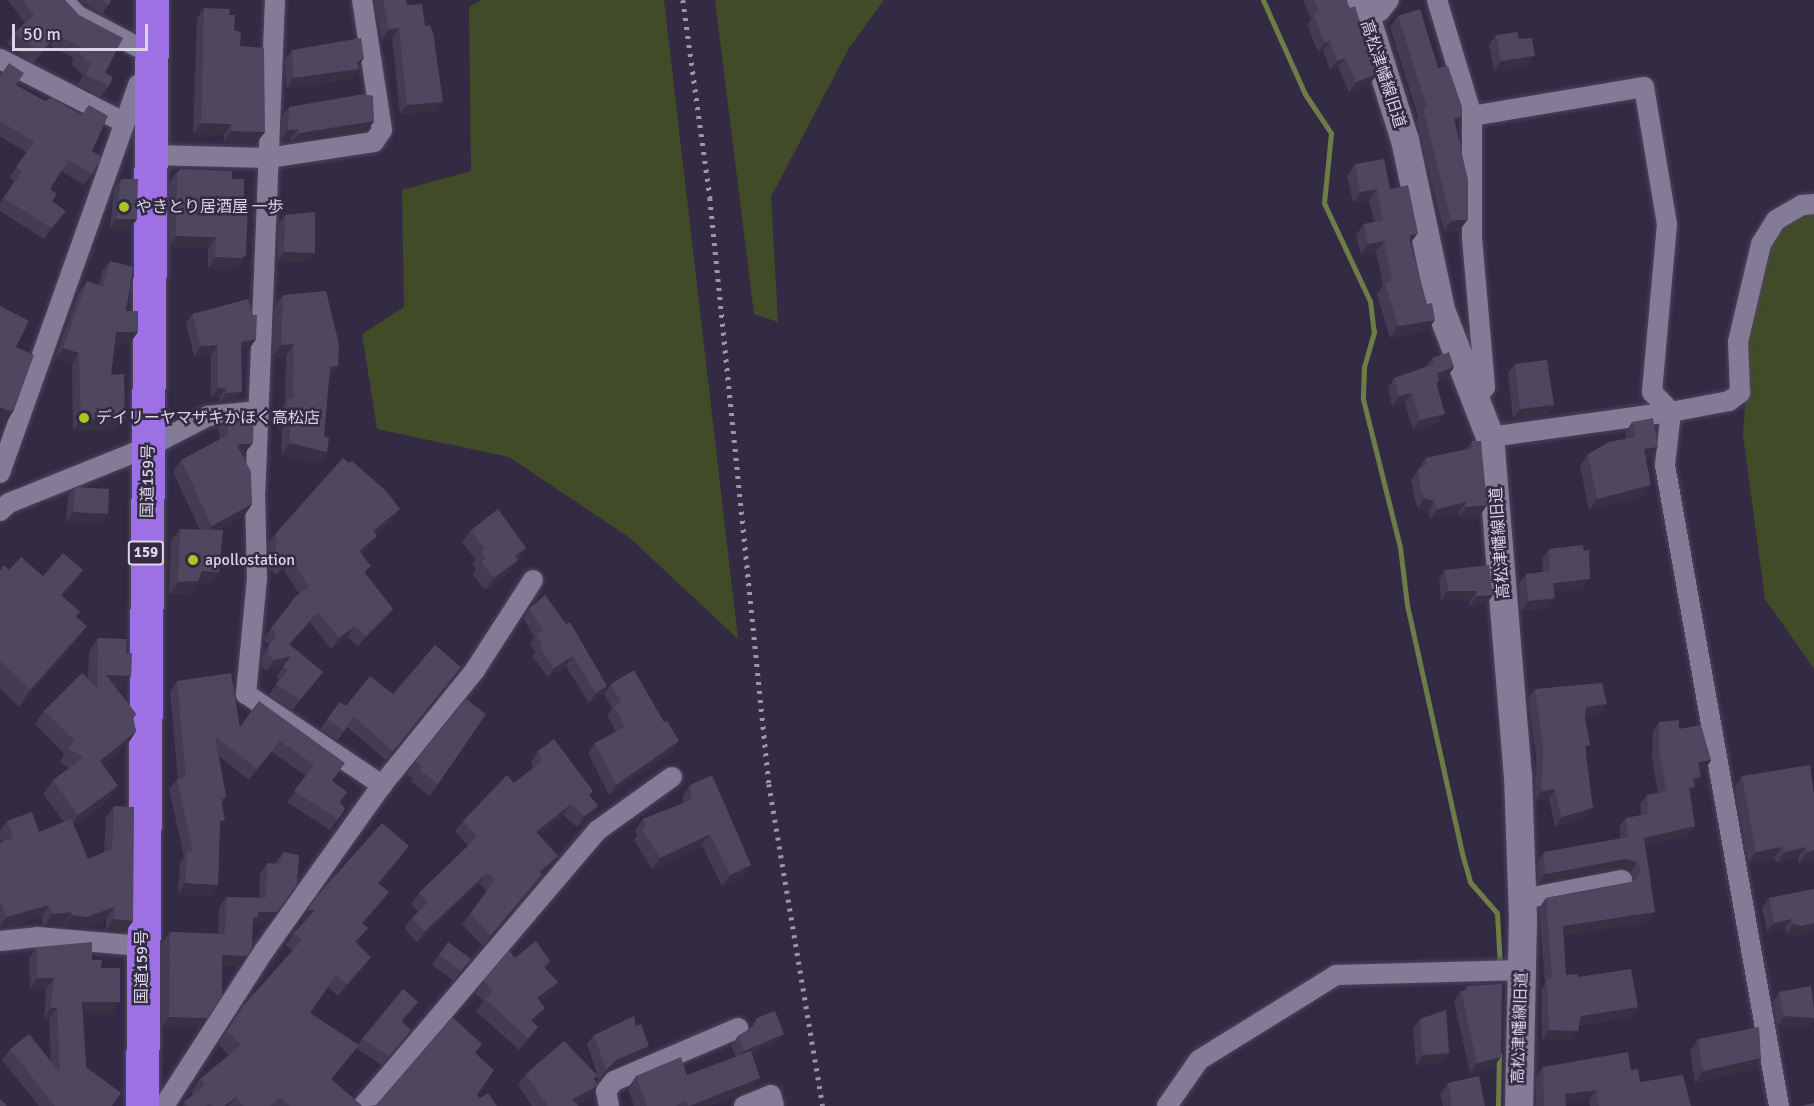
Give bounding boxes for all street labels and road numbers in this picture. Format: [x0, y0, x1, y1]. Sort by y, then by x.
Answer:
street label: 高松津幡線旧道 [1357, 18, 1409, 130]
street label: 国道159号 [138, 444, 158, 518]
street label: 高松津幡線旧道 [1487, 486, 1513, 600]
road number: 159 [126, 541, 166, 565]
street label: 国道159号 [132, 930, 152, 1004]
street label: 高松津幡線旧道 [1508, 972, 1532, 1084]

